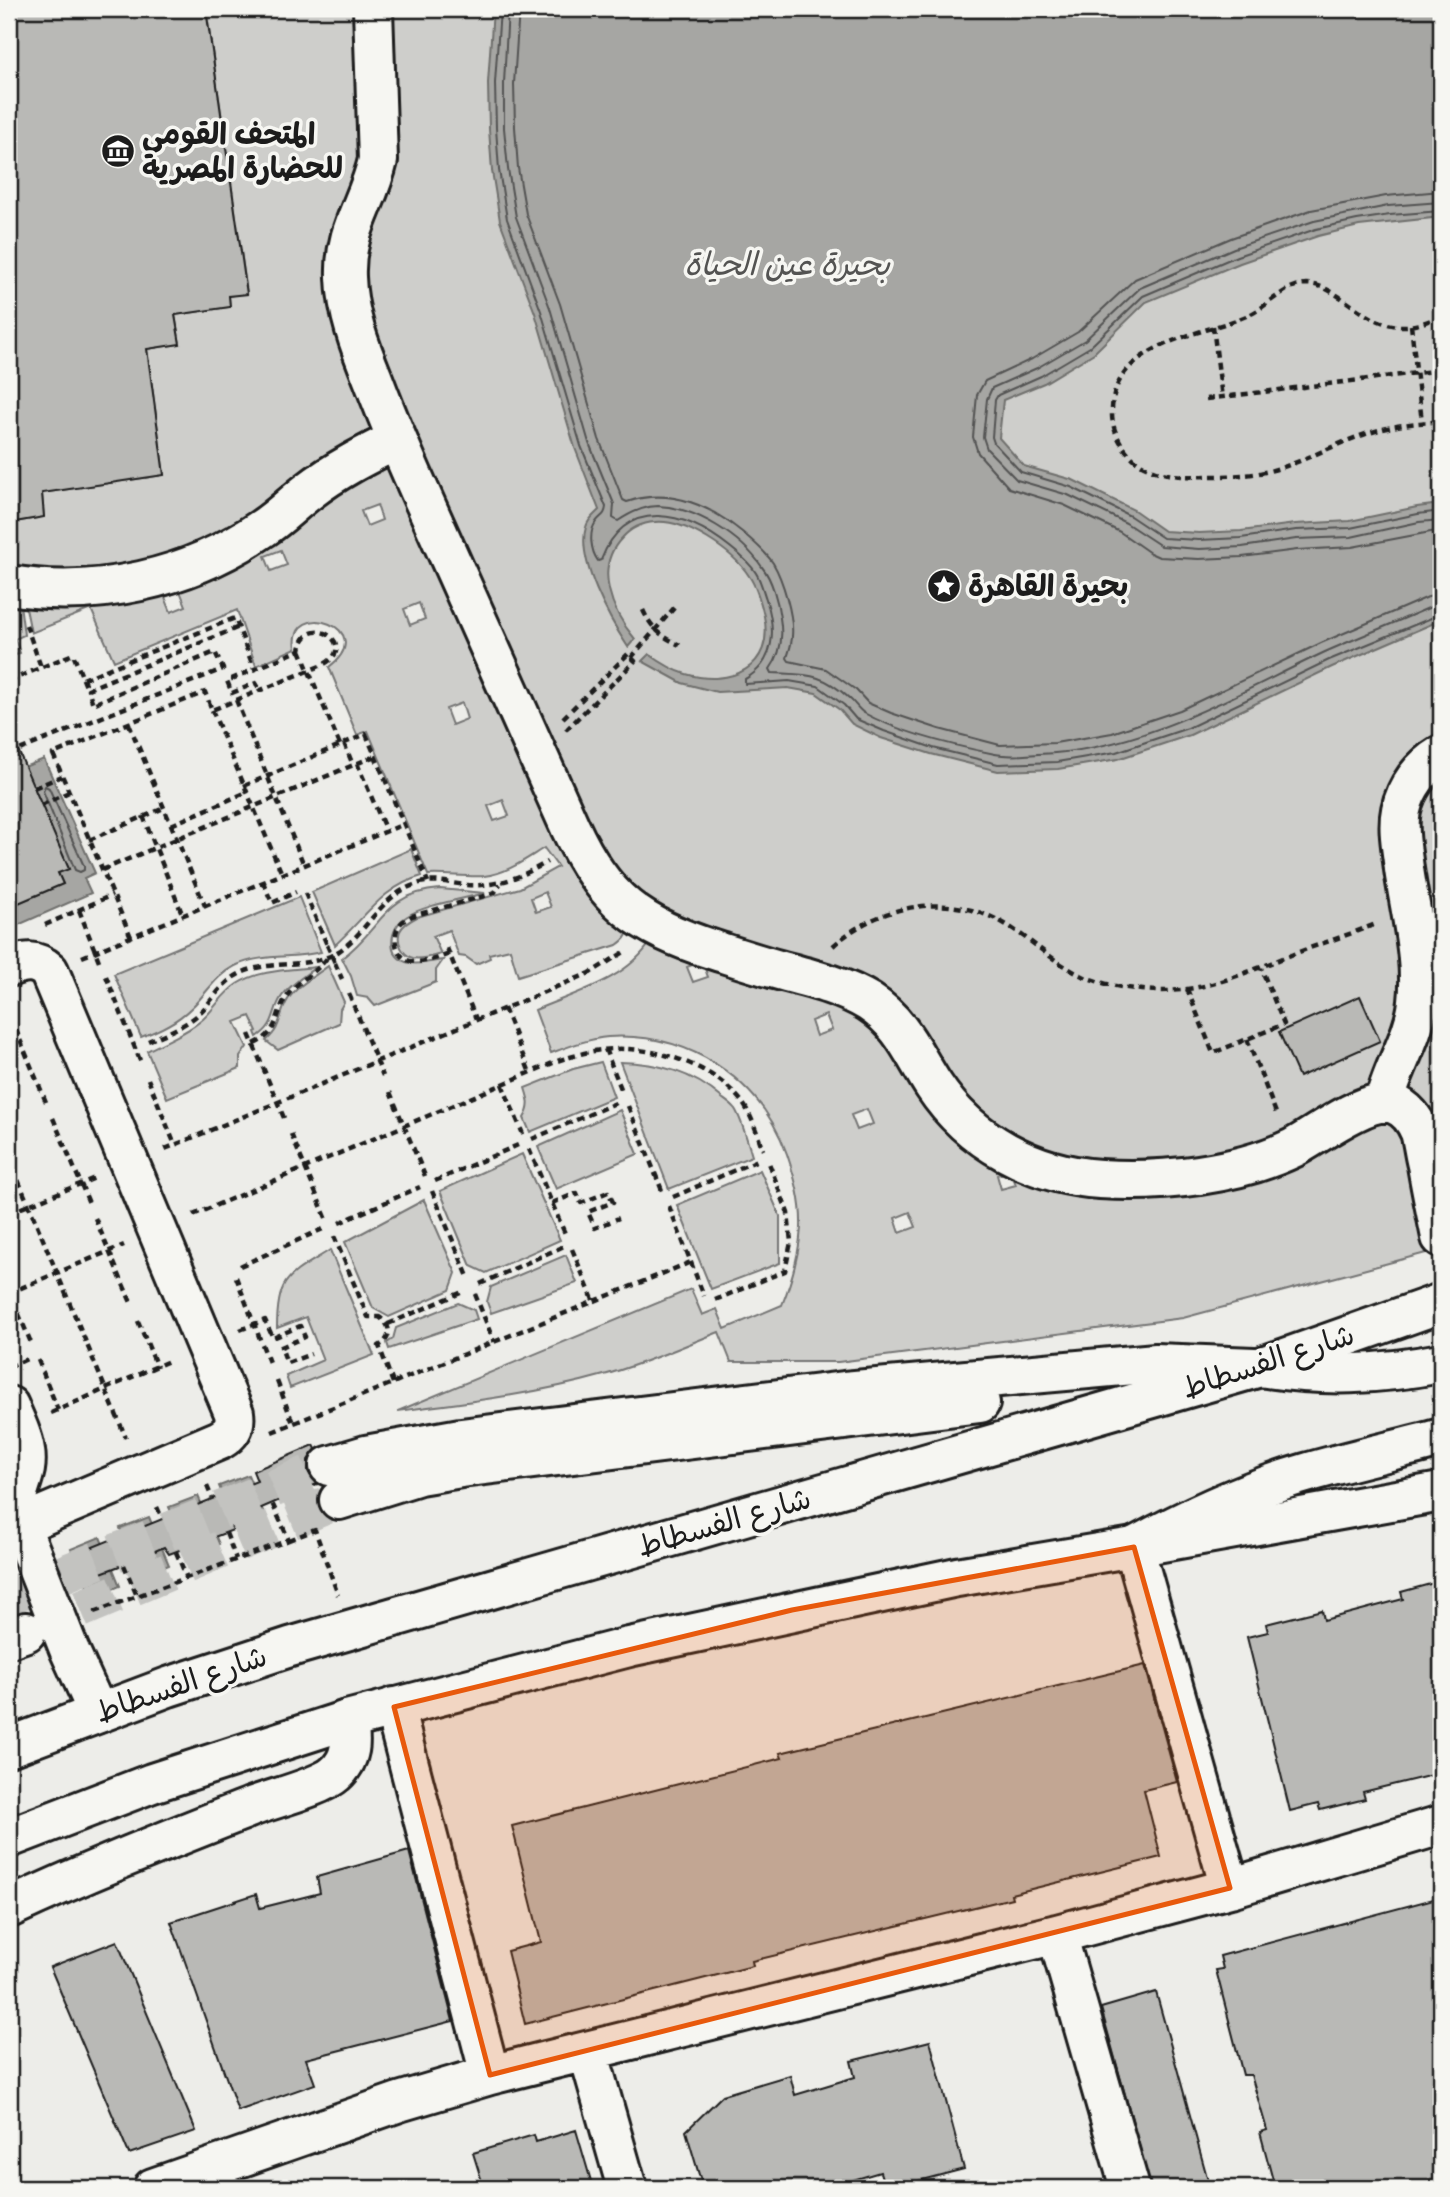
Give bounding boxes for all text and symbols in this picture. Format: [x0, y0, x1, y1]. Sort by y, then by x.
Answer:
place label: المتحف القومى للحضارة المصرية [142, 115, 343, 193]
museum icon: المتحف القومى للحضارة المصرية [99, 132, 137, 170]
water label: بحيرة عين الحياة [684, 244, 891, 291]
place icon: بحيرة القاهرة [925, 567, 963, 605]
place label: بحيرة القاهرة [968, 567, 1129, 611]
street label: شارع الفسطاط [1177, 1315, 1361, 1412]
street label: شارع الفسطاط [633, 1479, 817, 1571]
street label: شارع الفسطاط [90, 1637, 274, 1737]

